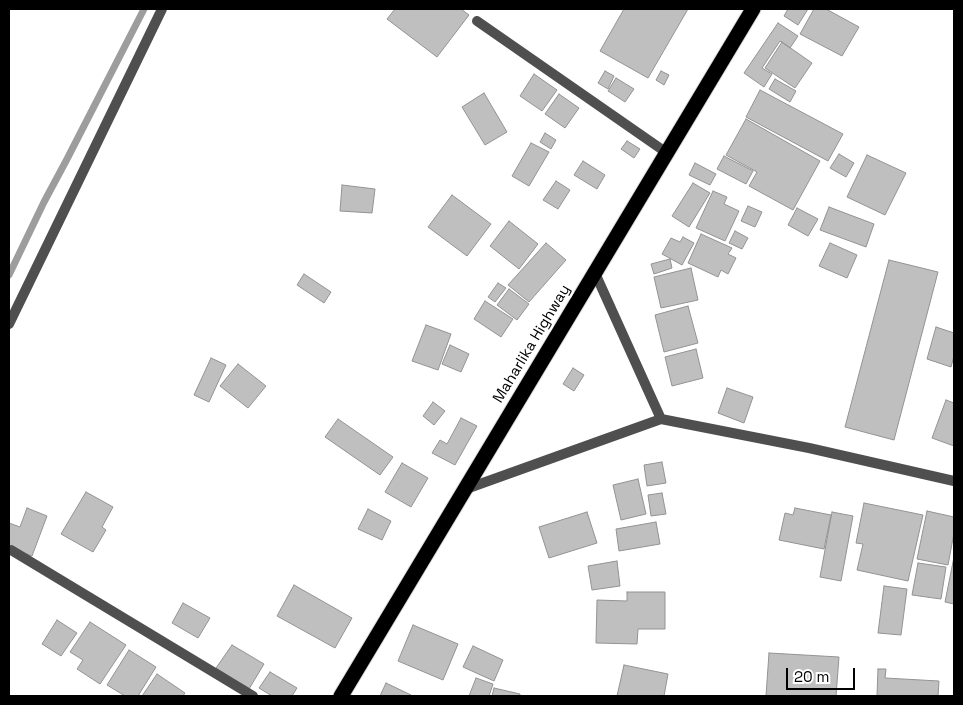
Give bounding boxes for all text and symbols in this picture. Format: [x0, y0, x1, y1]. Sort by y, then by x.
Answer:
street label: Maharlika Highway [490, 282, 574, 406]
scale bar [788, 658, 857, 690]
text: 20 m [794, 667, 829, 686]

